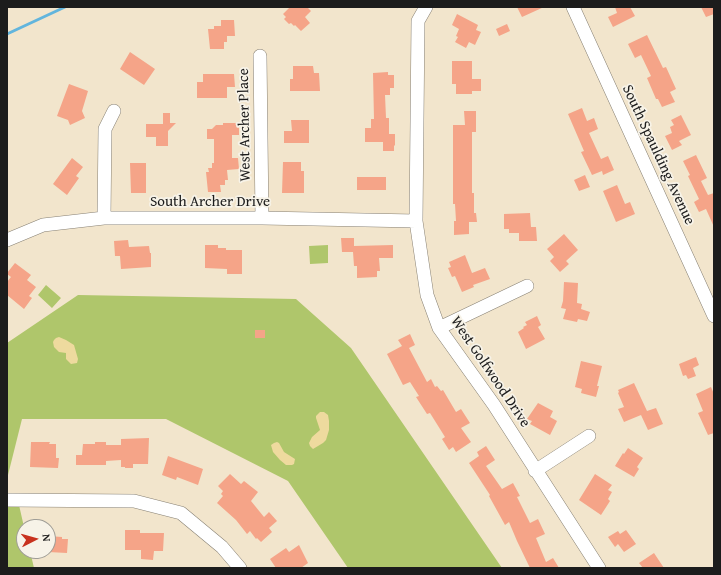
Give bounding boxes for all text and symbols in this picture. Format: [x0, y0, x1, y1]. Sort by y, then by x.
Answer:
street label: West Archer Place [235, 68, 255, 182]
street label: South Spaulding Avenue [618, 82, 698, 228]
street label: South Archer Drive [150, 193, 270, 211]
street label: West Golfwood Drive [446, 313, 534, 431]
north arrow [16, 519, 56, 559]
text: N [39, 533, 55, 542]

